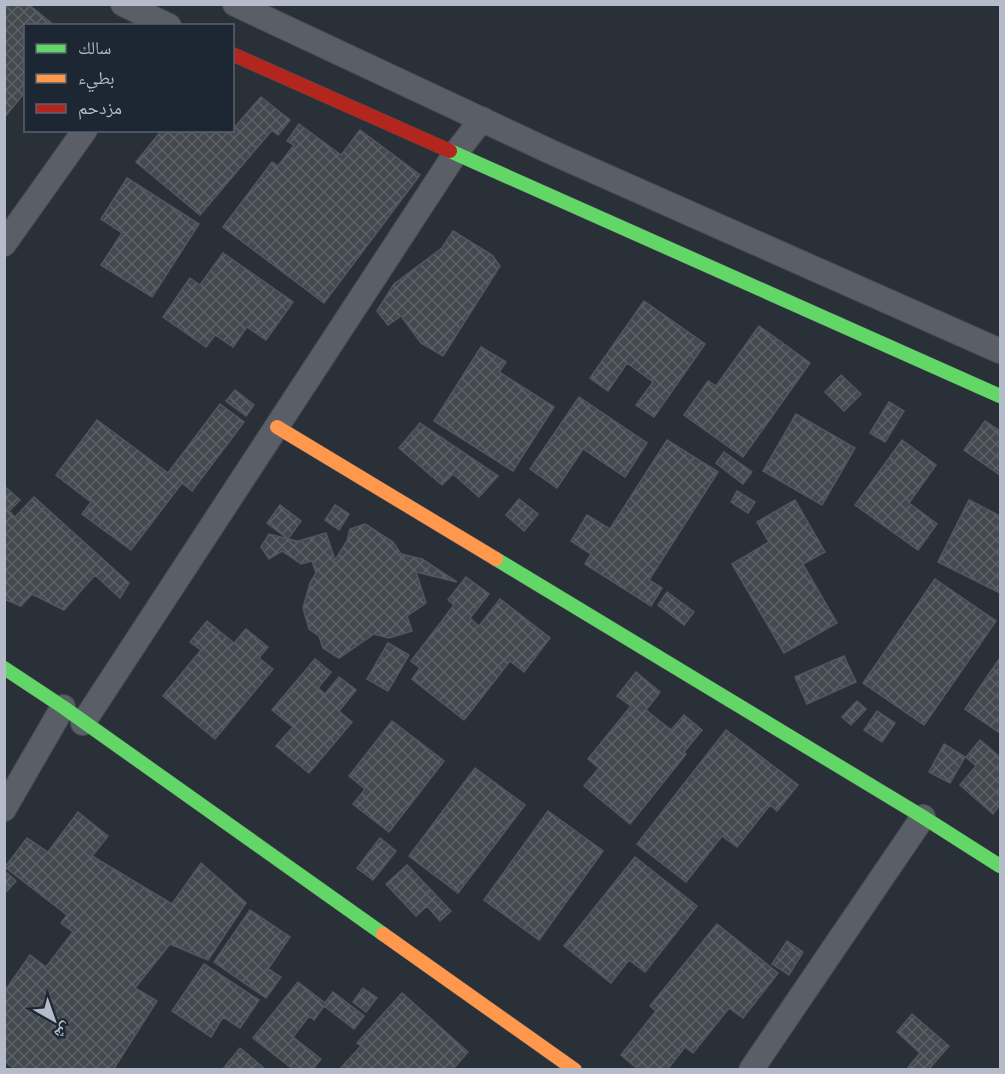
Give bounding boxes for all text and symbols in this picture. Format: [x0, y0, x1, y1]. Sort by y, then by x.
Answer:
legend [24, 24, 234, 132]
text: سالك [78, 36, 111, 58]
text: بطيء [78, 66, 115, 93]
text: مزدحم [78, 96, 122, 120]
north arrow [24, 990, 84, 1050]
text: ش [51, 1018, 77, 1045]

